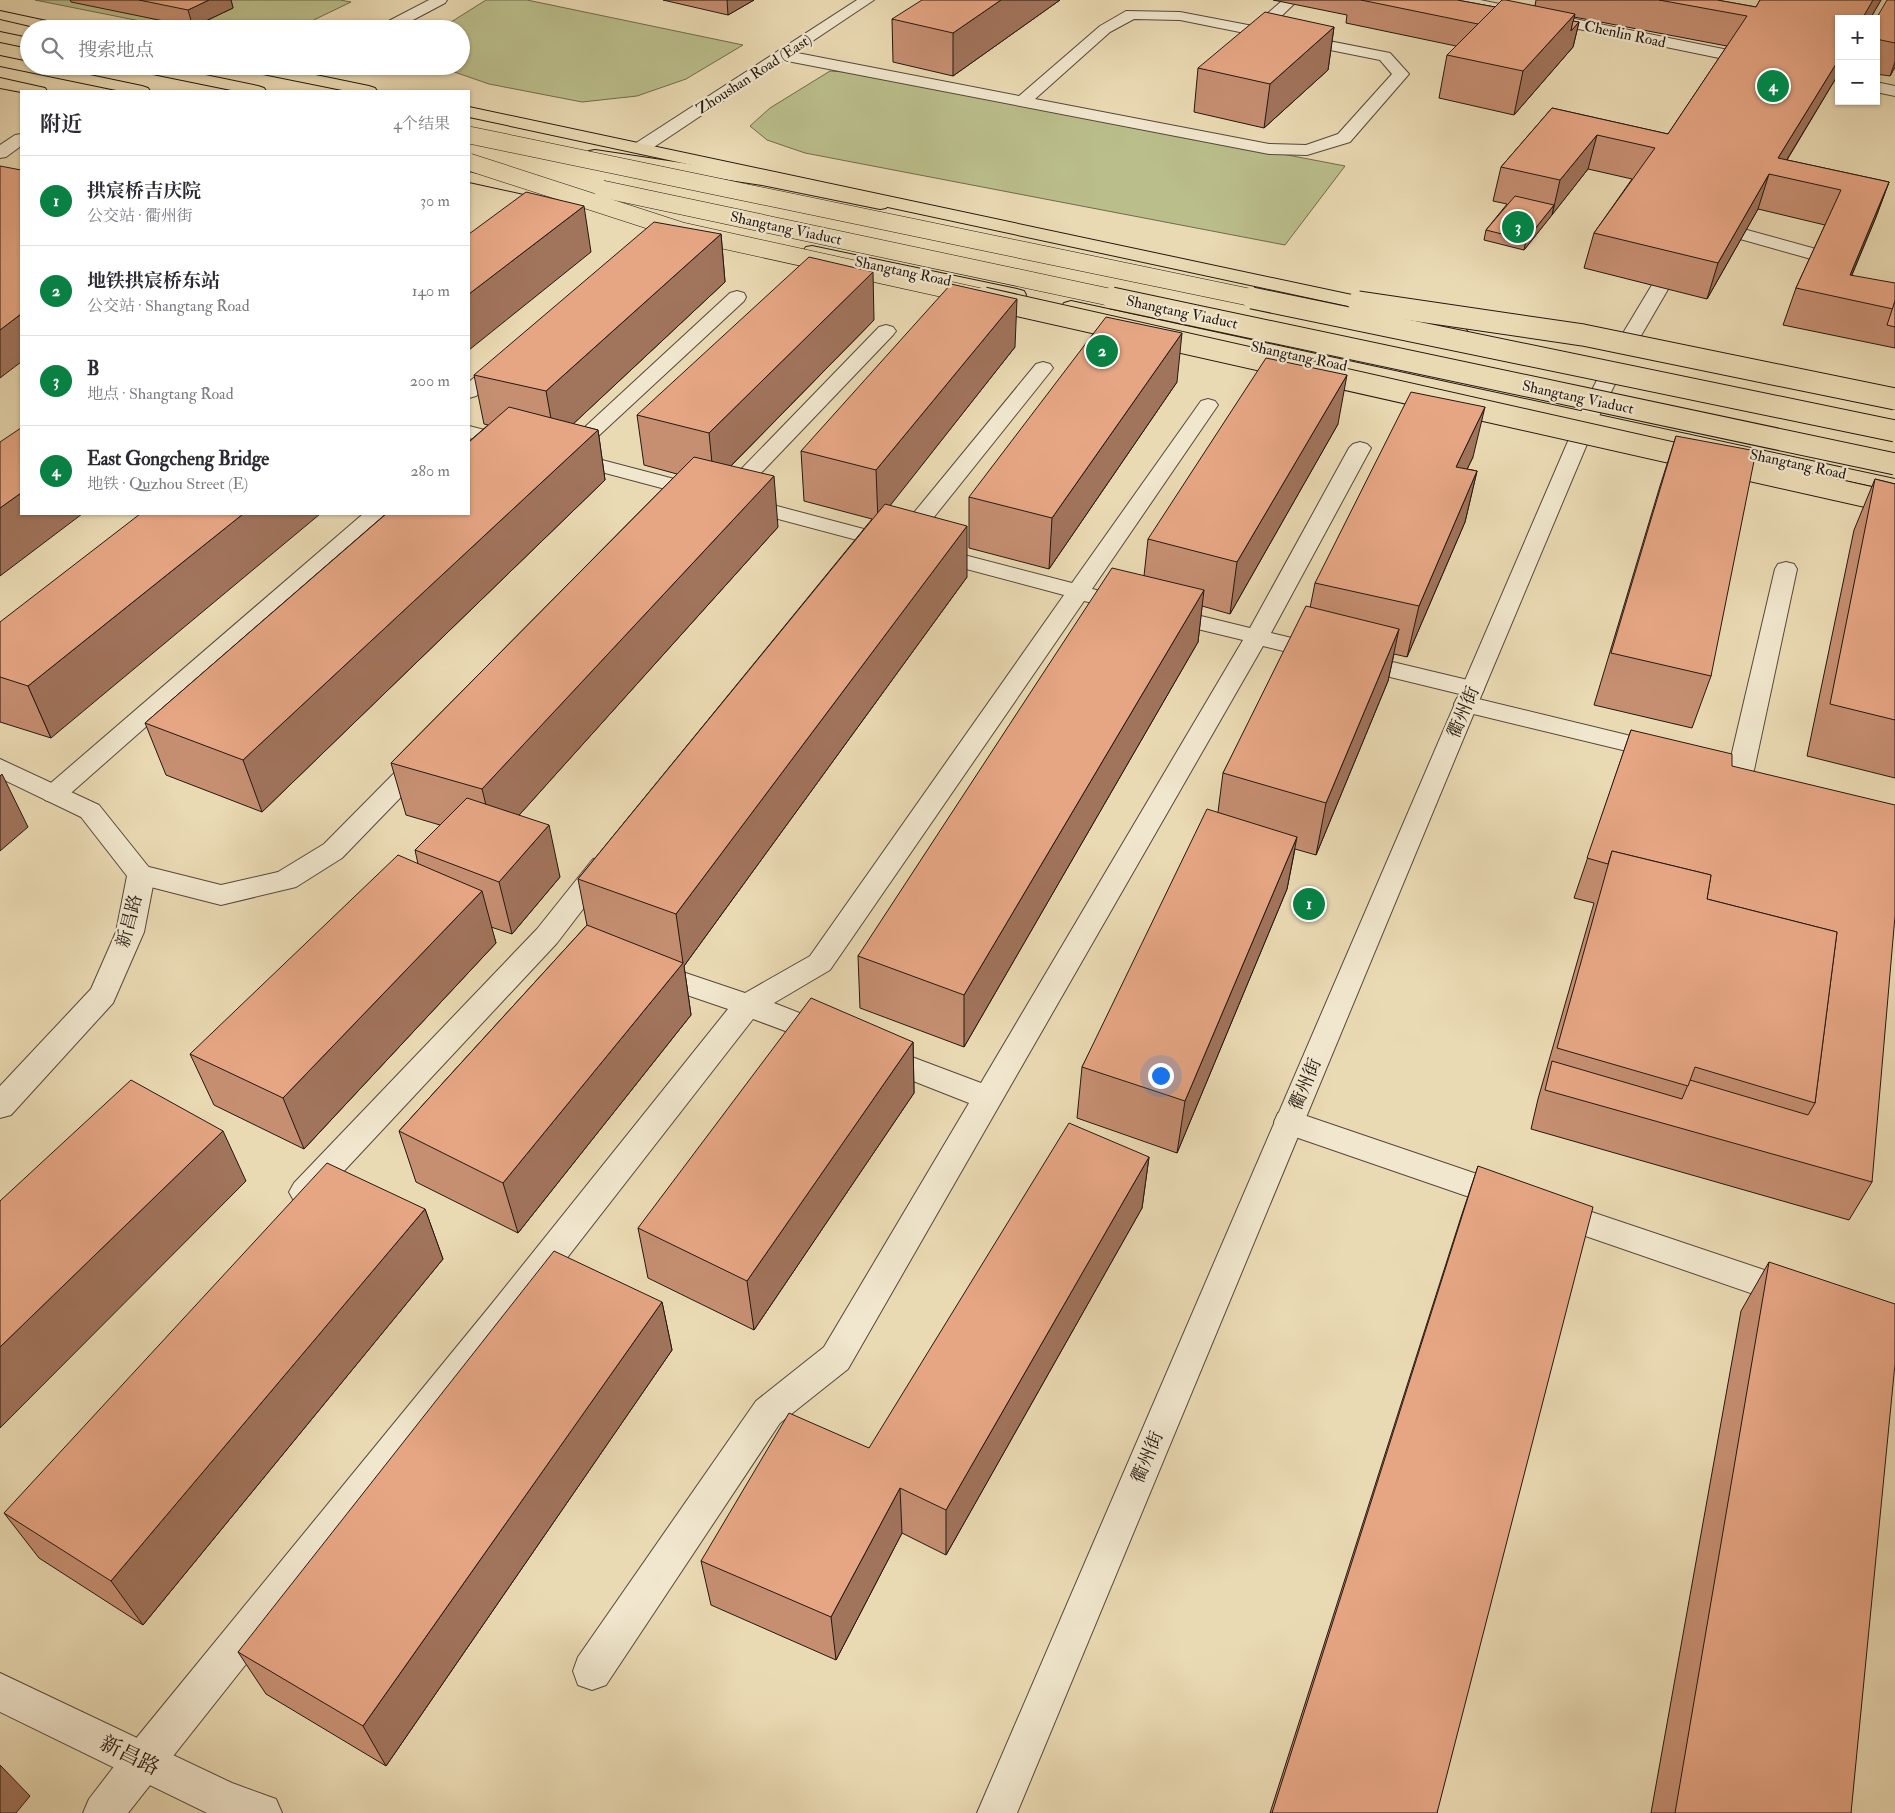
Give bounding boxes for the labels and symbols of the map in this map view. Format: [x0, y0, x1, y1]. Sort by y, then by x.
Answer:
street label: Chenlin Road [1582, 17, 1668, 53]
street label: Zhoushan Road (East) [693, 30, 816, 119]
pin: 4 [1757, 67, 1789, 105]
street label: Shangtang Viaduct [728, 207, 844, 250]
pin: 3 [1502, 208, 1534, 246]
street label: Shangtang Road [853, 252, 953, 291]
street label: Shangtang Viaduct [1124, 291, 1240, 334]
pin: 2 [1086, 332, 1118, 370]
street label: Shangtang Road [1249, 337, 1349, 376]
street label: Shangtang Viaduct [1520, 376, 1636, 419]
street label: Shangtang Road [1748, 445, 1848, 484]
street label: 衢州街 [1442, 683, 1485, 742]
pin: 1 [1293, 885, 1325, 923]
street label: 新昌路 [111, 892, 148, 950]
street label: 衢州街 [1284, 1055, 1327, 1114]
your location [1148, 1063, 1174, 1089]
street label: 衢州街 [1126, 1428, 1169, 1487]
street label: 新昌路 [96, 1730, 164, 1781]

